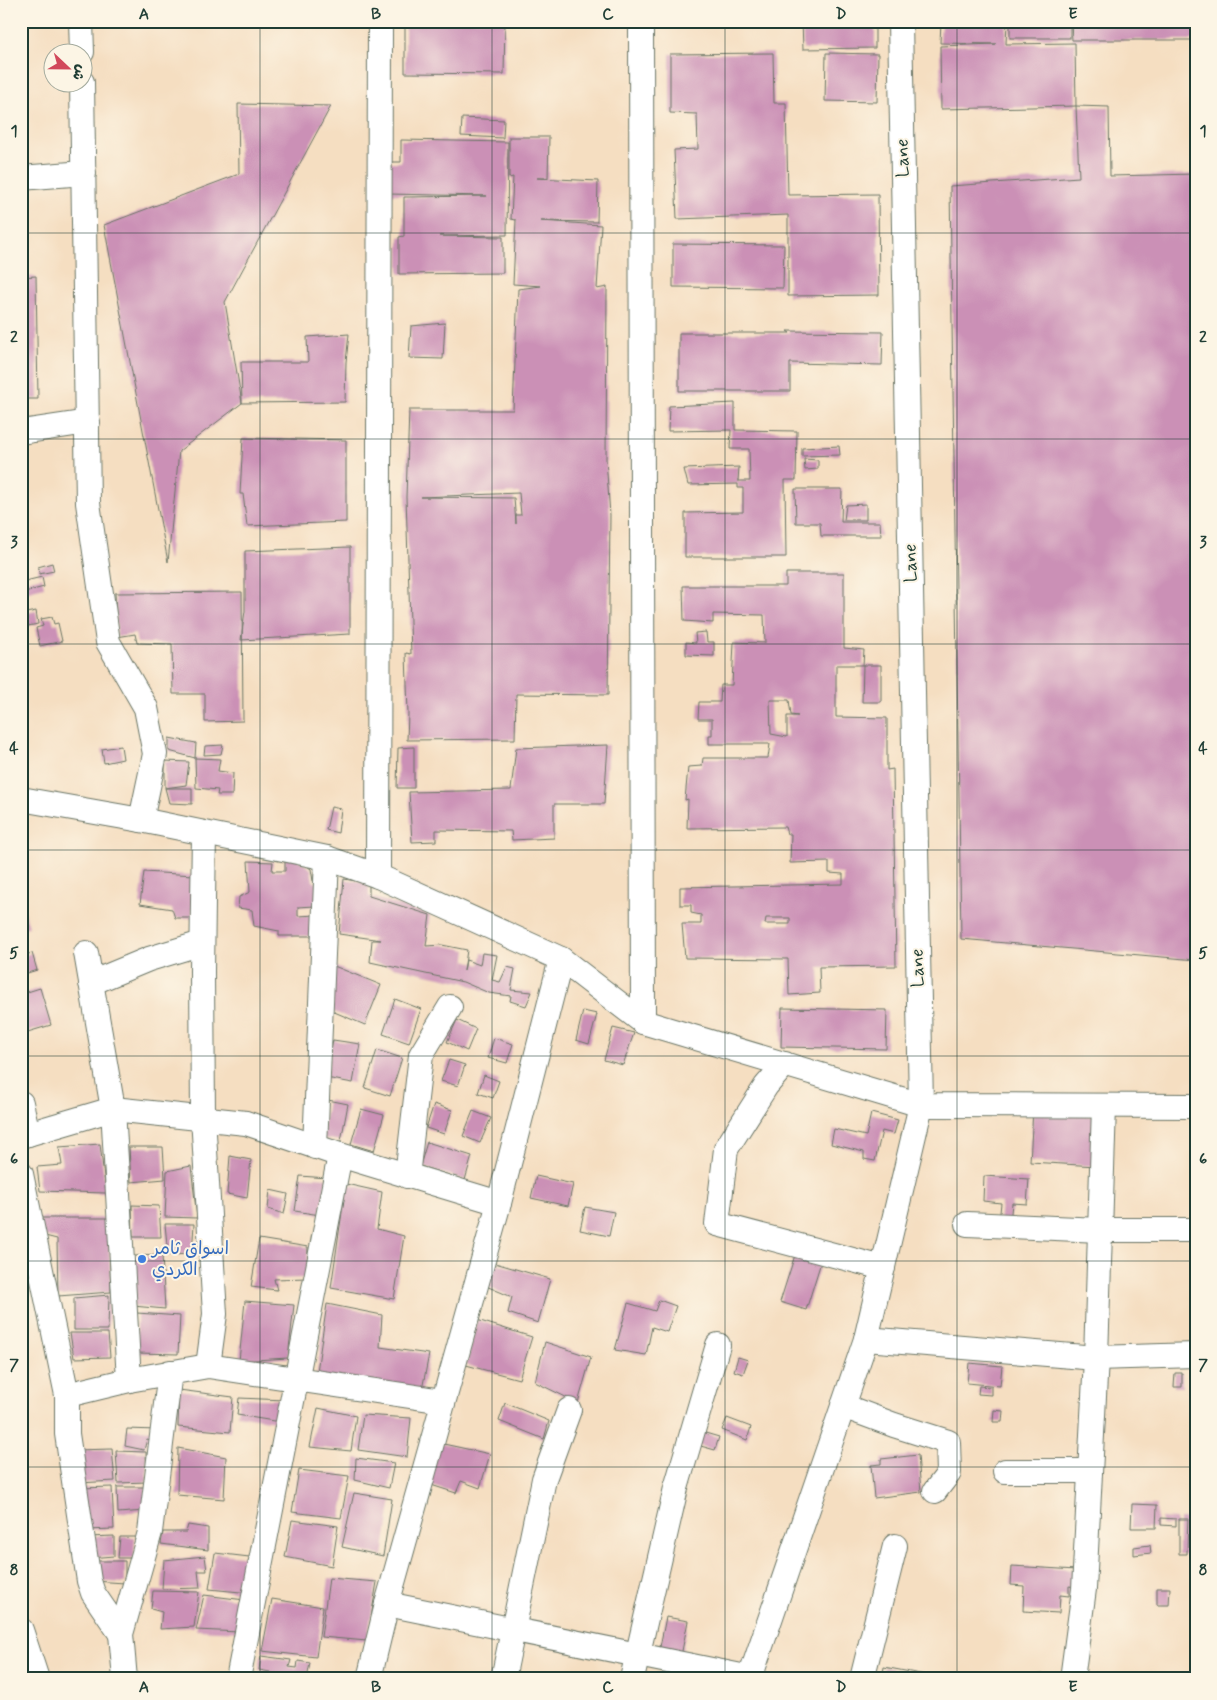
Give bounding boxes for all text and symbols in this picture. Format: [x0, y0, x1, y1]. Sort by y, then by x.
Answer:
text: A [139, 4, 149, 25]
text: B [371, 4, 381, 25]
text: C [602, 4, 614, 25]
text: D [835, 4, 847, 25]
text: E [1068, 4, 1078, 25]
north arrow [42, 42, 92, 92]
text: ش [68, 62, 90, 83]
text: 1 [10, 121, 18, 142]
text: 1 [1199, 121, 1207, 142]
street label: Lane [891, 138, 915, 178]
text: 2 [10, 327, 18, 348]
text: 2 [1199, 327, 1207, 348]
text: 3 [10, 532, 18, 553]
text: 3 [1199, 532, 1207, 553]
street label: Lane [899, 543, 923, 583]
text: 4 [9, 738, 19, 759]
text: 4 [1198, 738, 1208, 759]
text: 5 [9, 943, 19, 964]
text: 5 [1198, 943, 1208, 964]
street label: Lane [906, 948, 930, 988]
text: 6 [10, 1149, 18, 1170]
text: 6 [1199, 1149, 1207, 1170]
place label: اسواق ثامر الكردي [150, 1237, 229, 1282]
marker: اسواق ثامر الكردي [136, 1253, 148, 1265]
text: 7 [9, 1355, 19, 1376]
text: 7 [1198, 1355, 1208, 1376]
text: 8 [9, 1560, 19, 1581]
text: 8 [1198, 1560, 1208, 1581]
text: A [139, 1677, 149, 1698]
text: B [371, 1677, 381, 1698]
text: C [602, 1677, 614, 1698]
text: D [835, 1677, 847, 1698]
text: E [1068, 1677, 1078, 1698]

